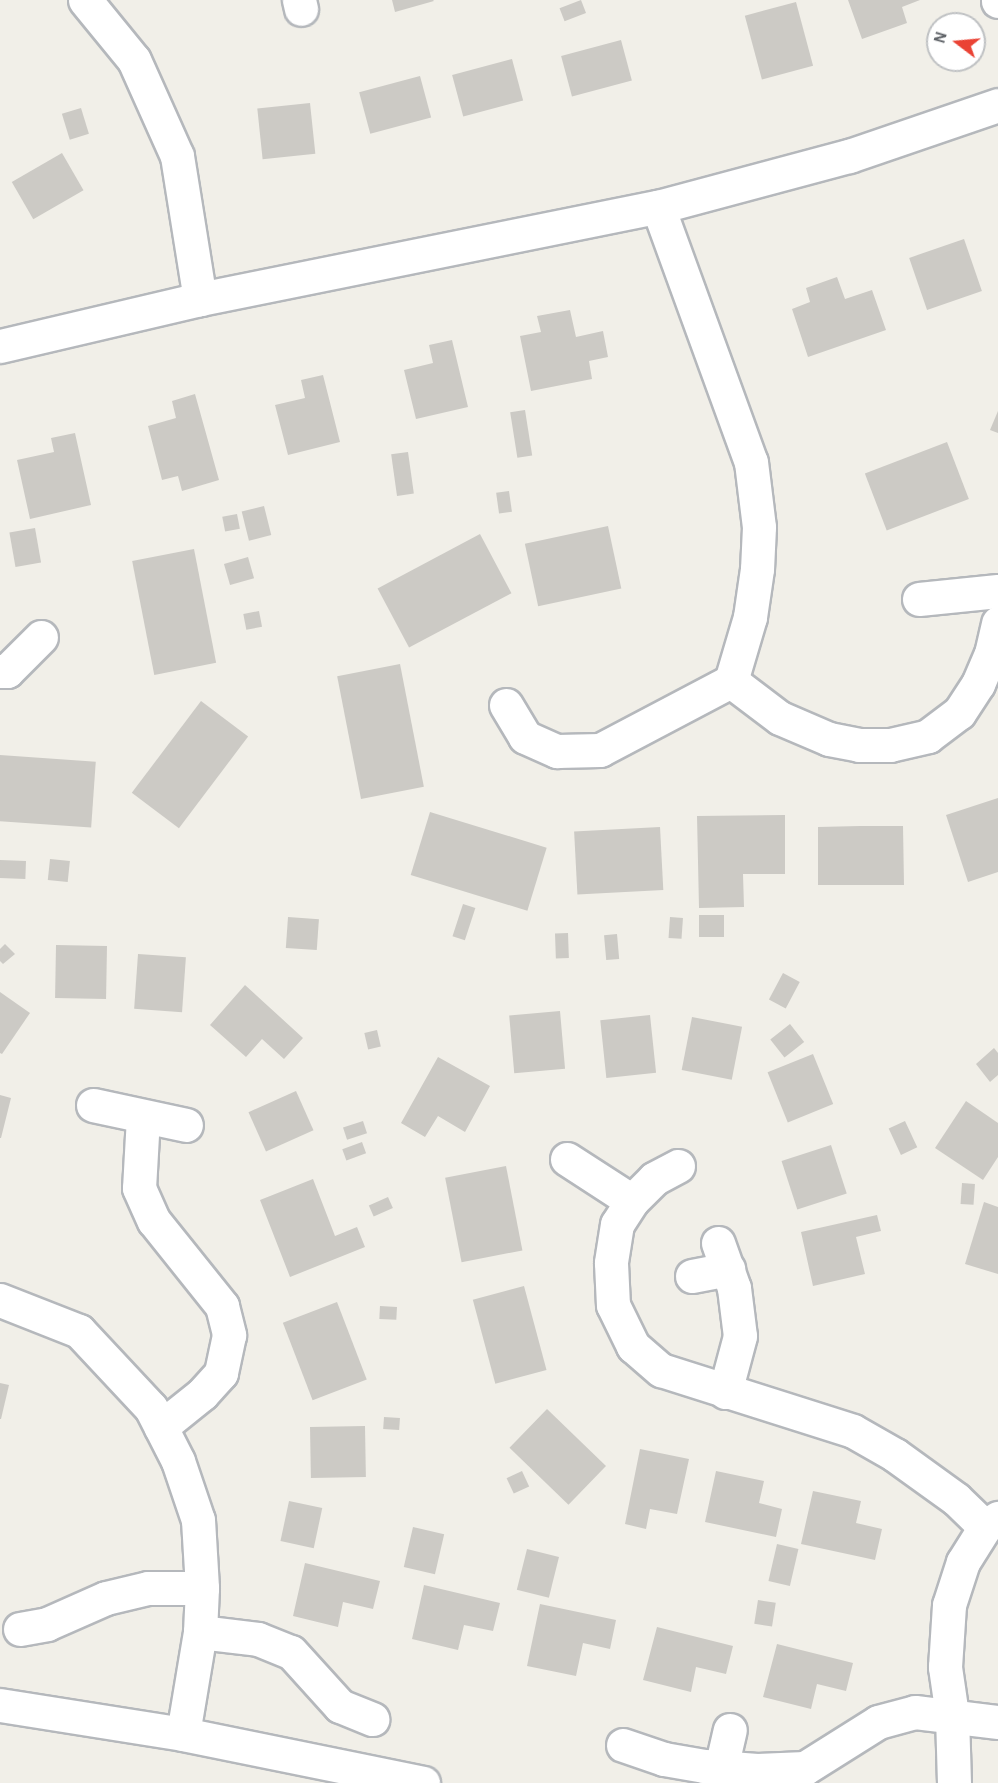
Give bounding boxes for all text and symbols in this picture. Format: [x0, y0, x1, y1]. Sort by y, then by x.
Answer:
north arrow [926, 12, 986, 72]
text: N [931, 30, 950, 45]

